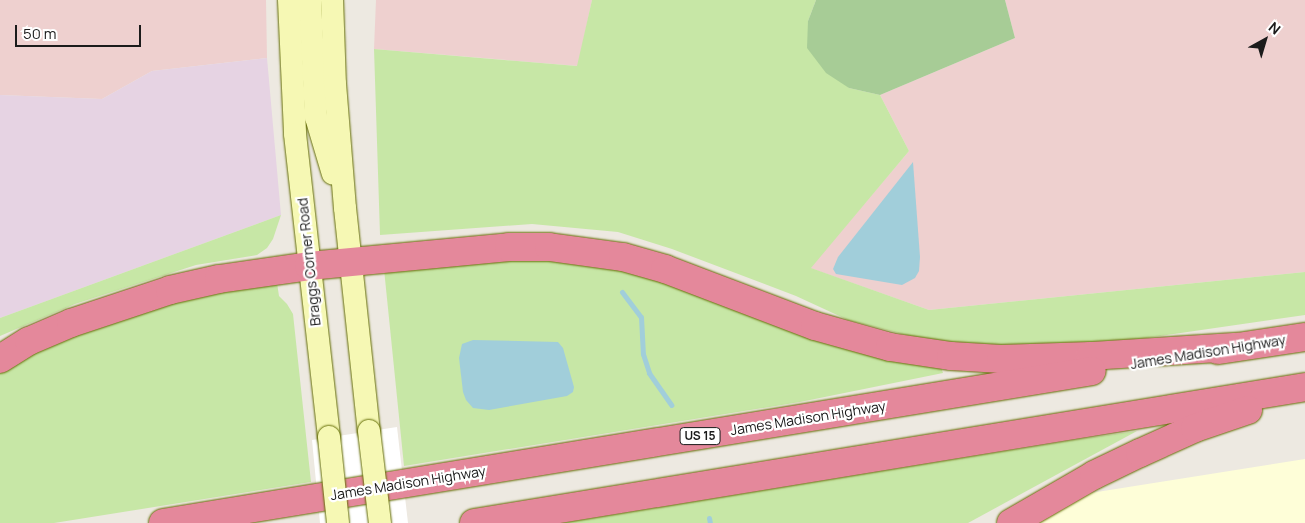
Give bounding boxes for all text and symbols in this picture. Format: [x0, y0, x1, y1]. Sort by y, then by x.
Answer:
scale bar [18, 15, 144, 47]
north arrow [1240, 15, 1290, 65]
text: N [1265, 17, 1285, 39]
text: 50 m [23, 23, 57, 44]
street label: Braggs Corner Road [294, 197, 324, 327]
street label: James Madison Highway [1129, 331, 1287, 373]
street label: James Madison Highway [729, 397, 887, 439]
road number: US 15 [679, 426, 721, 446]
street label: James Madison Highway [329, 462, 487, 504]

